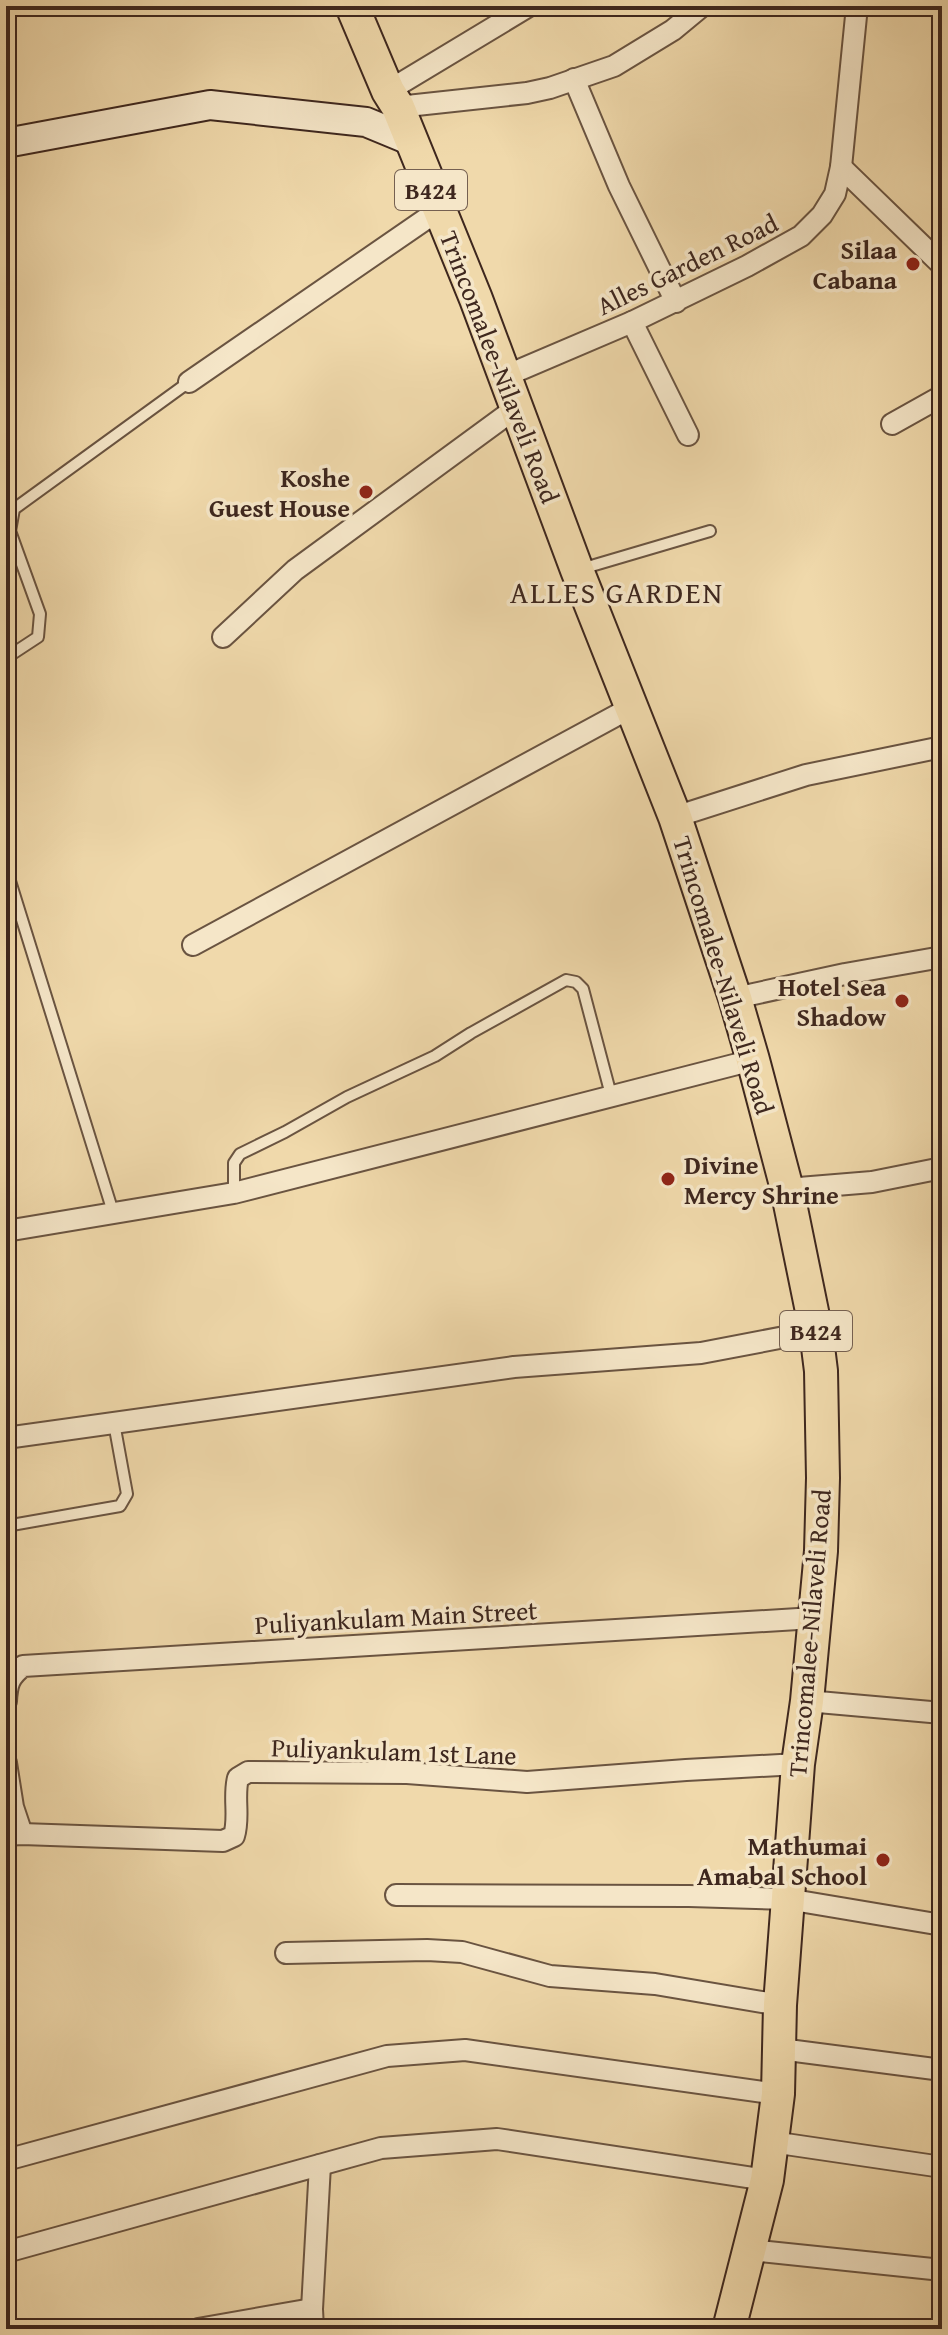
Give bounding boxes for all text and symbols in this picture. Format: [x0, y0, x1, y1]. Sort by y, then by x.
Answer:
road number: B424 [395, 170, 467, 210]
street label: Alles Garden Road [590, 203, 784, 325]
street label: Trincomalee-Nilaveli Road [430, 225, 570, 509]
place label: Silaa Cabana [813, 230, 898, 299]
marker: Silaa Cabana [904, 255, 922, 273]
place label: Koshe Guest House [209, 458, 350, 527]
marker: Koshe Guest House [357, 483, 375, 501]
district label: ALLES GARDEN [510, 570, 724, 614]
street label: Trincomalee-Nilaveli Road [663, 831, 785, 1119]
place label: Hotel Sea Shadow [778, 967, 887, 1036]
marker: Hotel Sea Shadow [893, 992, 911, 1010]
place label: Divine Mercy Shrine [684, 1145, 839, 1214]
marker: Divine Mercy Shrine [659, 1170, 677, 1188]
road number: B424 [780, 1311, 852, 1351]
street label: Trincomalee-Nilaveli Road [777, 1487, 841, 1779]
street label: Puliyankulam Main Street [254, 1590, 538, 1644]
street label: Puliyankulam 1st Lane [271, 1727, 517, 1775]
place label: Mathumai Amabal School [697, 1826, 867, 1895]
marker: Mathumai Amabal School [874, 1851, 892, 1869]

